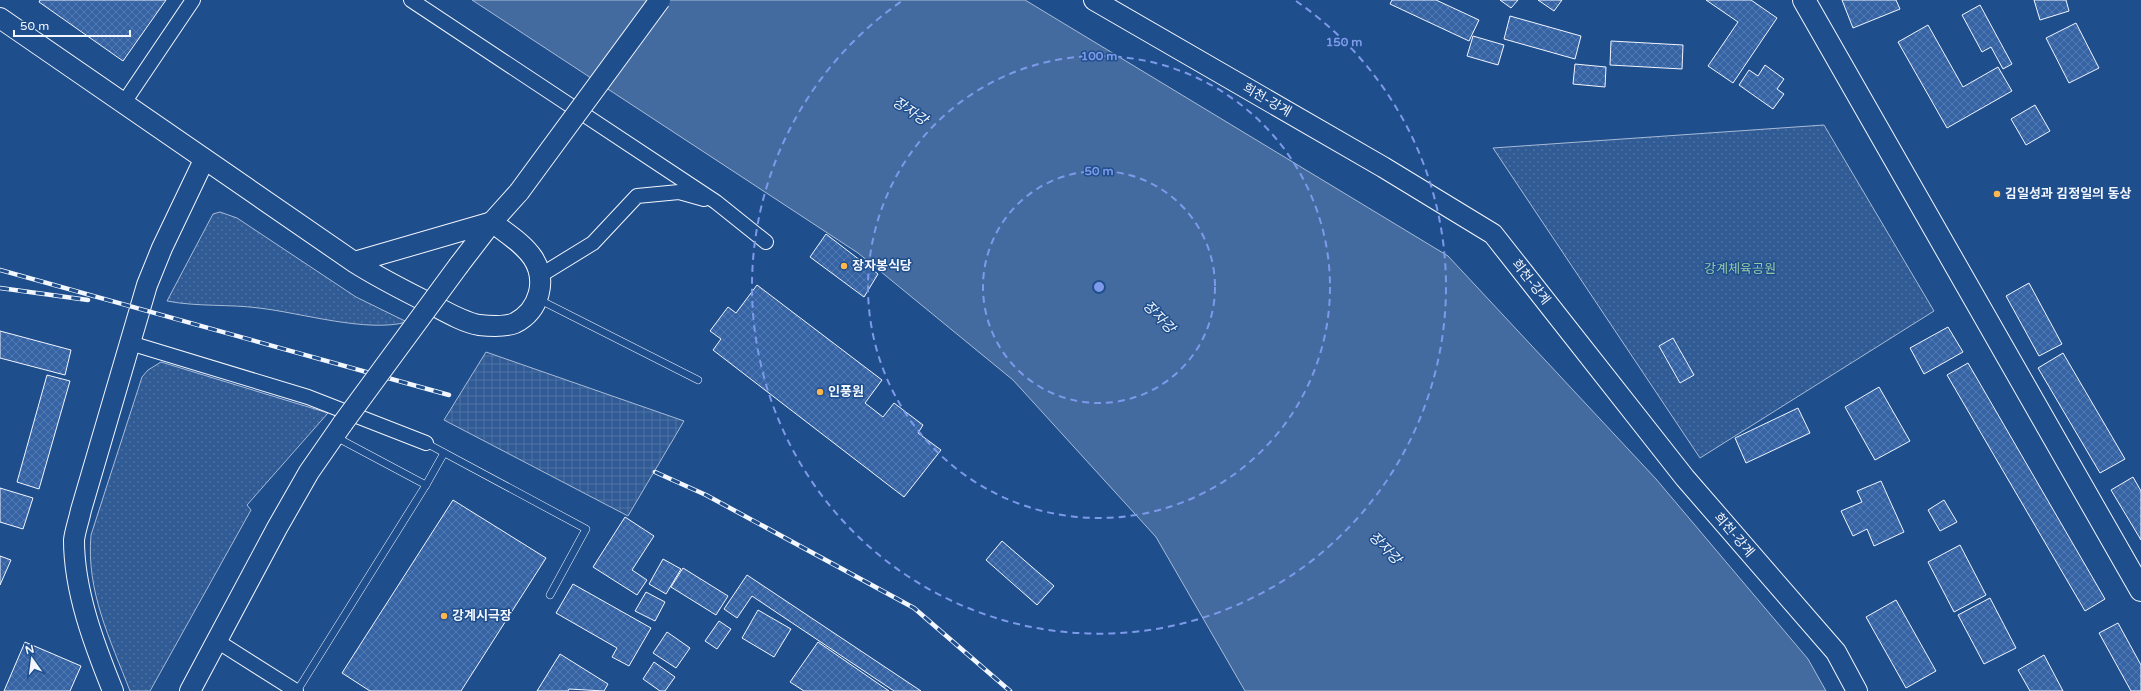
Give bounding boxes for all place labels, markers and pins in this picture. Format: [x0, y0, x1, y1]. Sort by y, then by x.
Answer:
place label: 김일성과 김정일의 동상 [2005, 186, 2131, 202]
marker: 김일성과 김정일의 동상 [1992, 189, 2002, 199]
place label: 장자봉식당 [852, 258, 912, 274]
marker: 장자봉식당 [839, 261, 849, 271]
centre of rings [1092, 280, 1106, 294]
place label: 인풍원 [828, 384, 864, 400]
marker: 인풍원 [815, 387, 825, 397]
place label: 강계시극장 [452, 608, 512, 624]
marker: 강계시극장 [439, 611, 449, 621]

